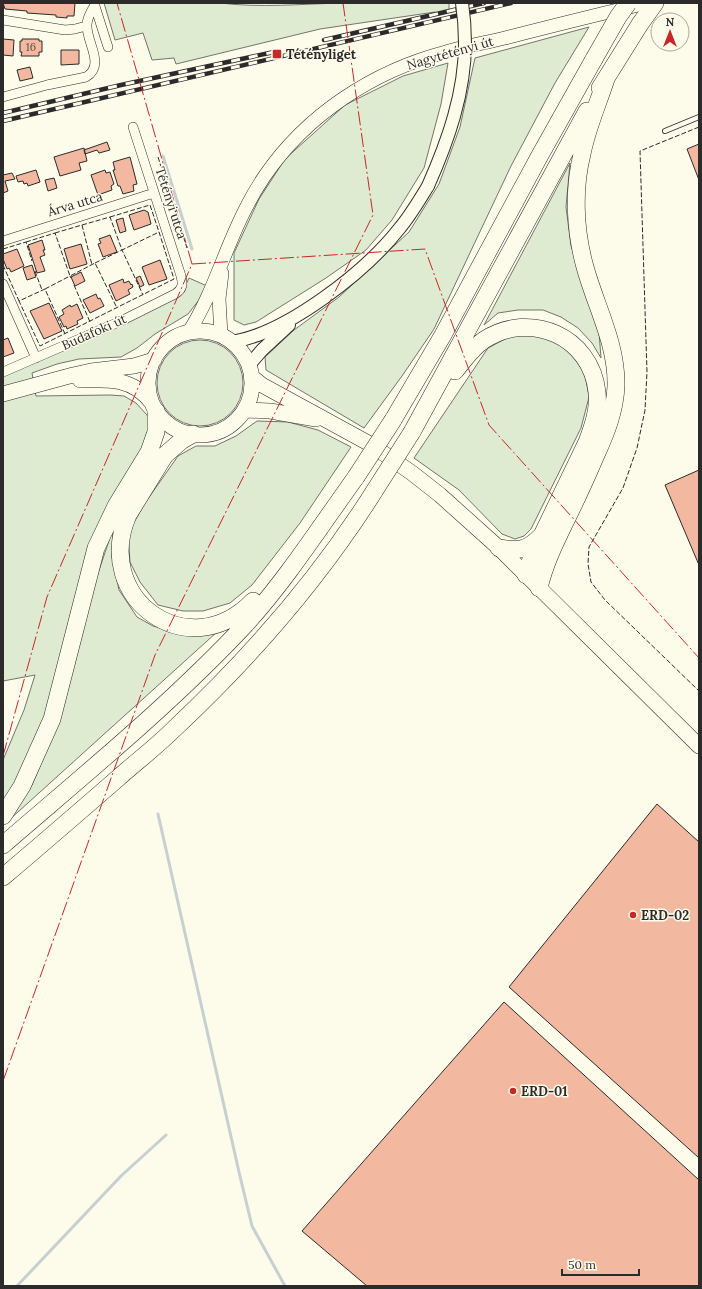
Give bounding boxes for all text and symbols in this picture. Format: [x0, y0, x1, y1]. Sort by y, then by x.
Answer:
north arrow [650, 12, 690, 52]
text: N [666, 15, 675, 29]
street label: Nagytétényi út [405, 32, 495, 74]
house number: 16 [26, 40, 36, 54]
place label: Tétényliget [286, 46, 357, 63]
marker: Tétényliget [271, 48, 283, 60]
street label: Tétényi utca [151, 165, 191, 241]
street label: Árva utca [44, 187, 105, 221]
street label: Budafoki út [59, 310, 129, 354]
place label: ERD-02 [641, 907, 689, 924]
marker: ERD-02 [628, 910, 638, 920]
place label: ERD-01 [521, 1083, 568, 1100]
marker: ERD-01 [508, 1086, 518, 1096]
scale bar [562, 1251, 639, 1277]
text: 50 m [568, 1257, 596, 1272]

